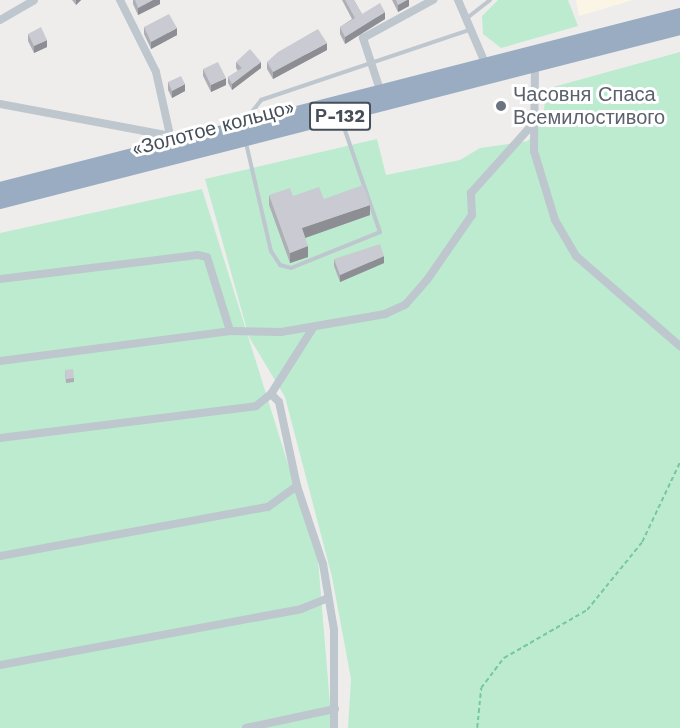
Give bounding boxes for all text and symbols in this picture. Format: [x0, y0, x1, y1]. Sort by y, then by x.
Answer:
place label: Часовня Спаса Всемилостивого [513, 83, 665, 130]
street label: «Золотое кольцо» [129, 95, 297, 161]
marker: Часовня Спаса Всемилостивого [494, 99, 508, 113]
road number: Р-132 [308, 101, 372, 131]

